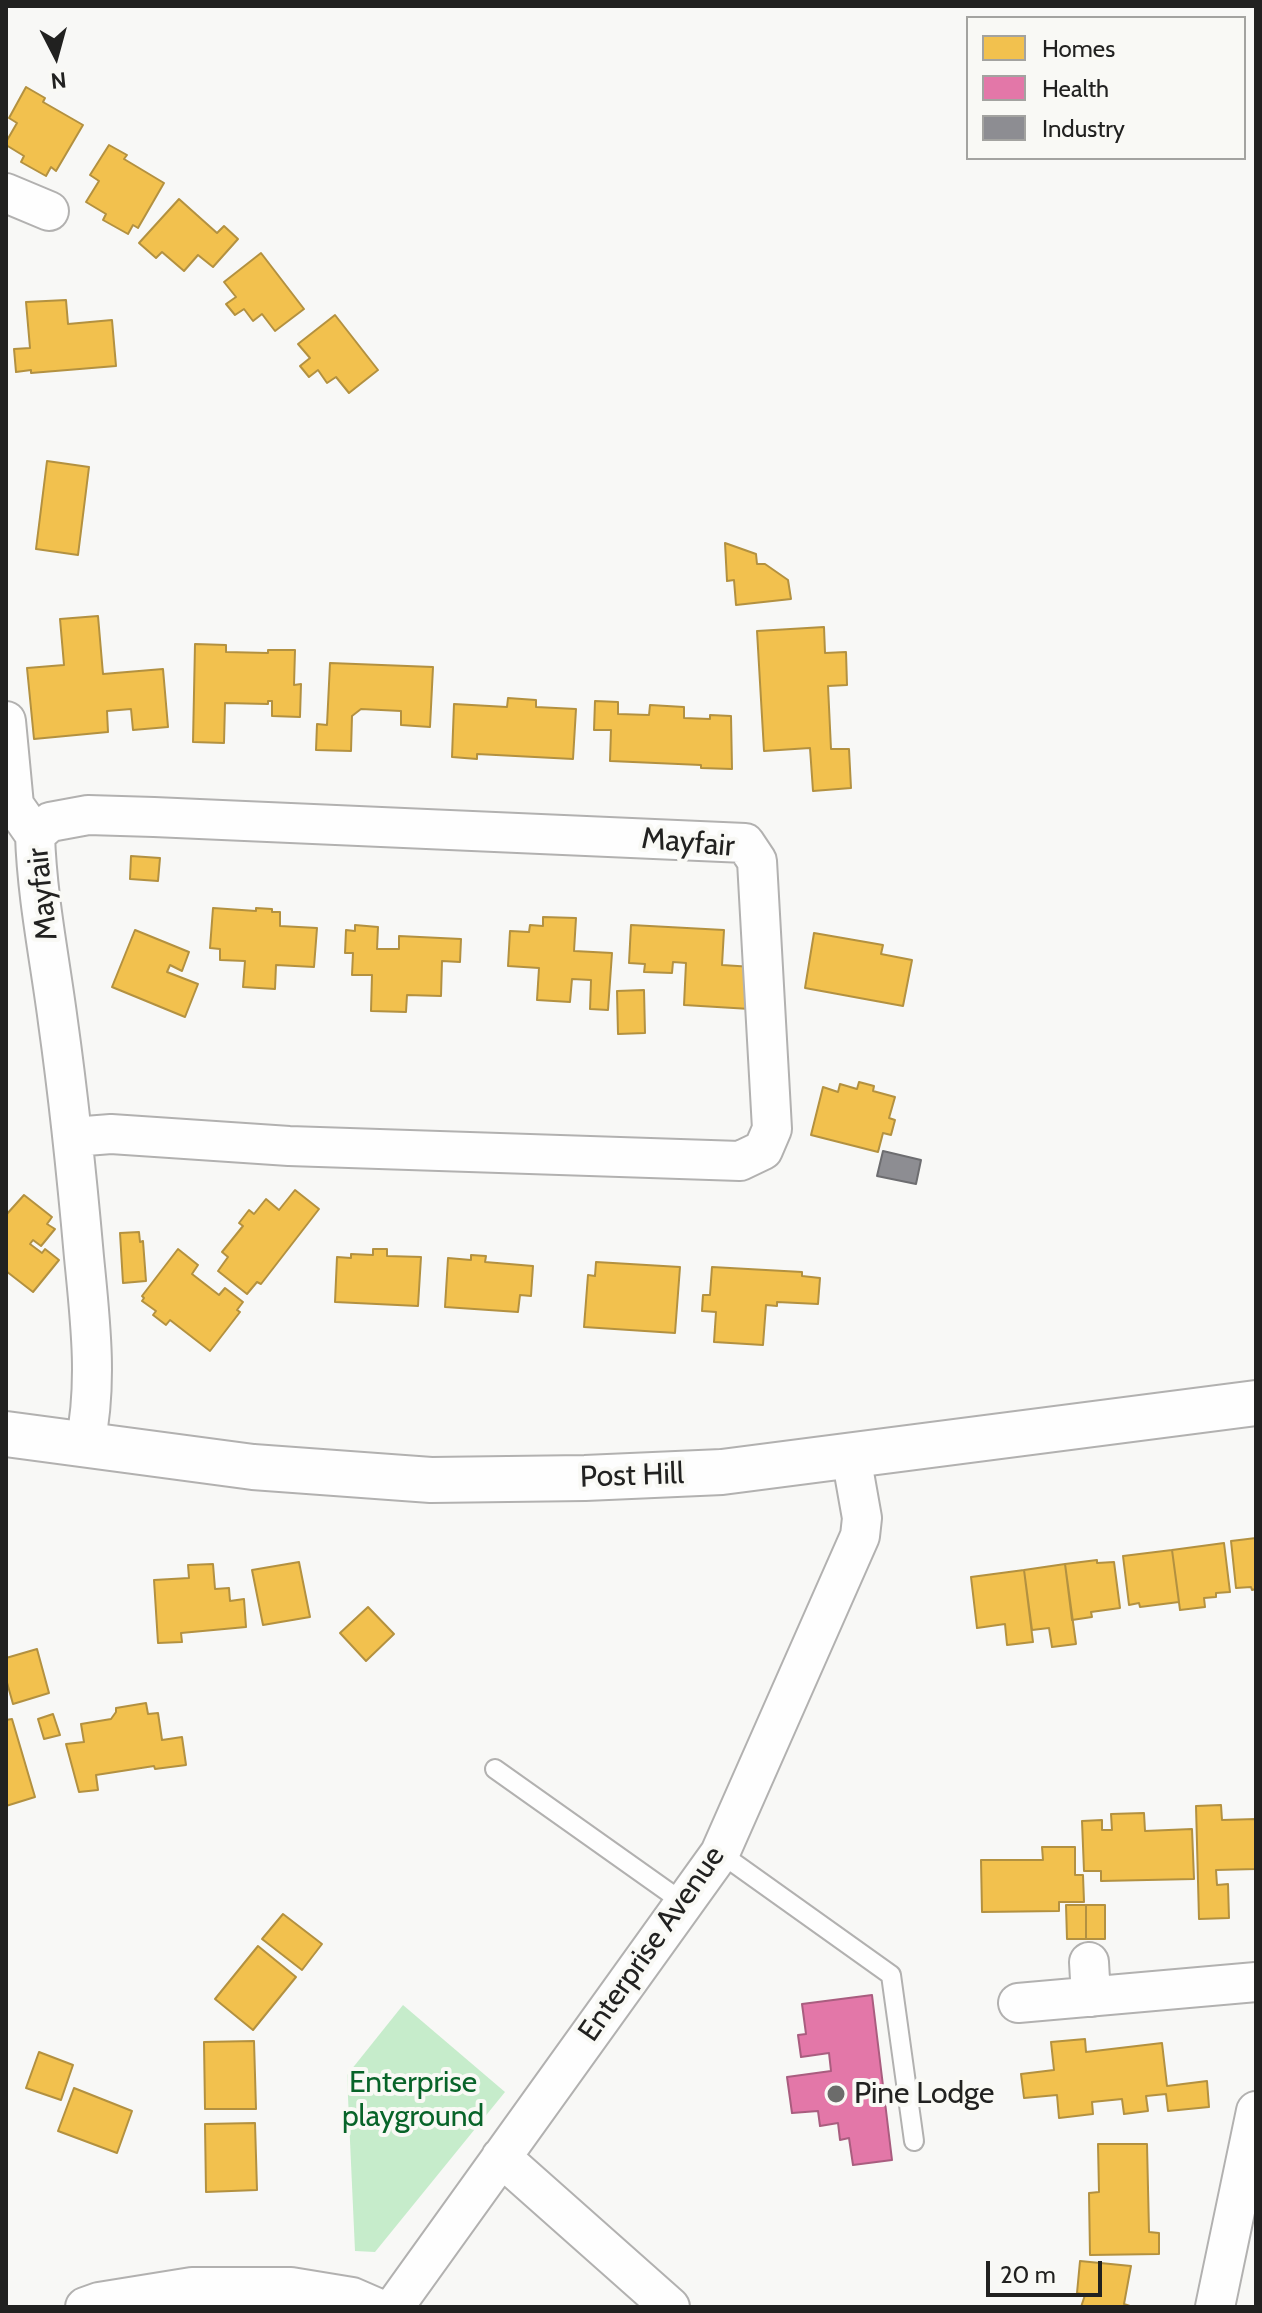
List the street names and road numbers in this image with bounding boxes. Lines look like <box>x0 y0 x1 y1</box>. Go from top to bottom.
street label: Mayfair <box>640 821 736 865</box>
street label: Mayfair <box>20 846 66 942</box>
street label: Post Hill <box>579 1456 685 1496</box>
street label: Enterprise Avenue <box>571 1840 733 2048</box>

